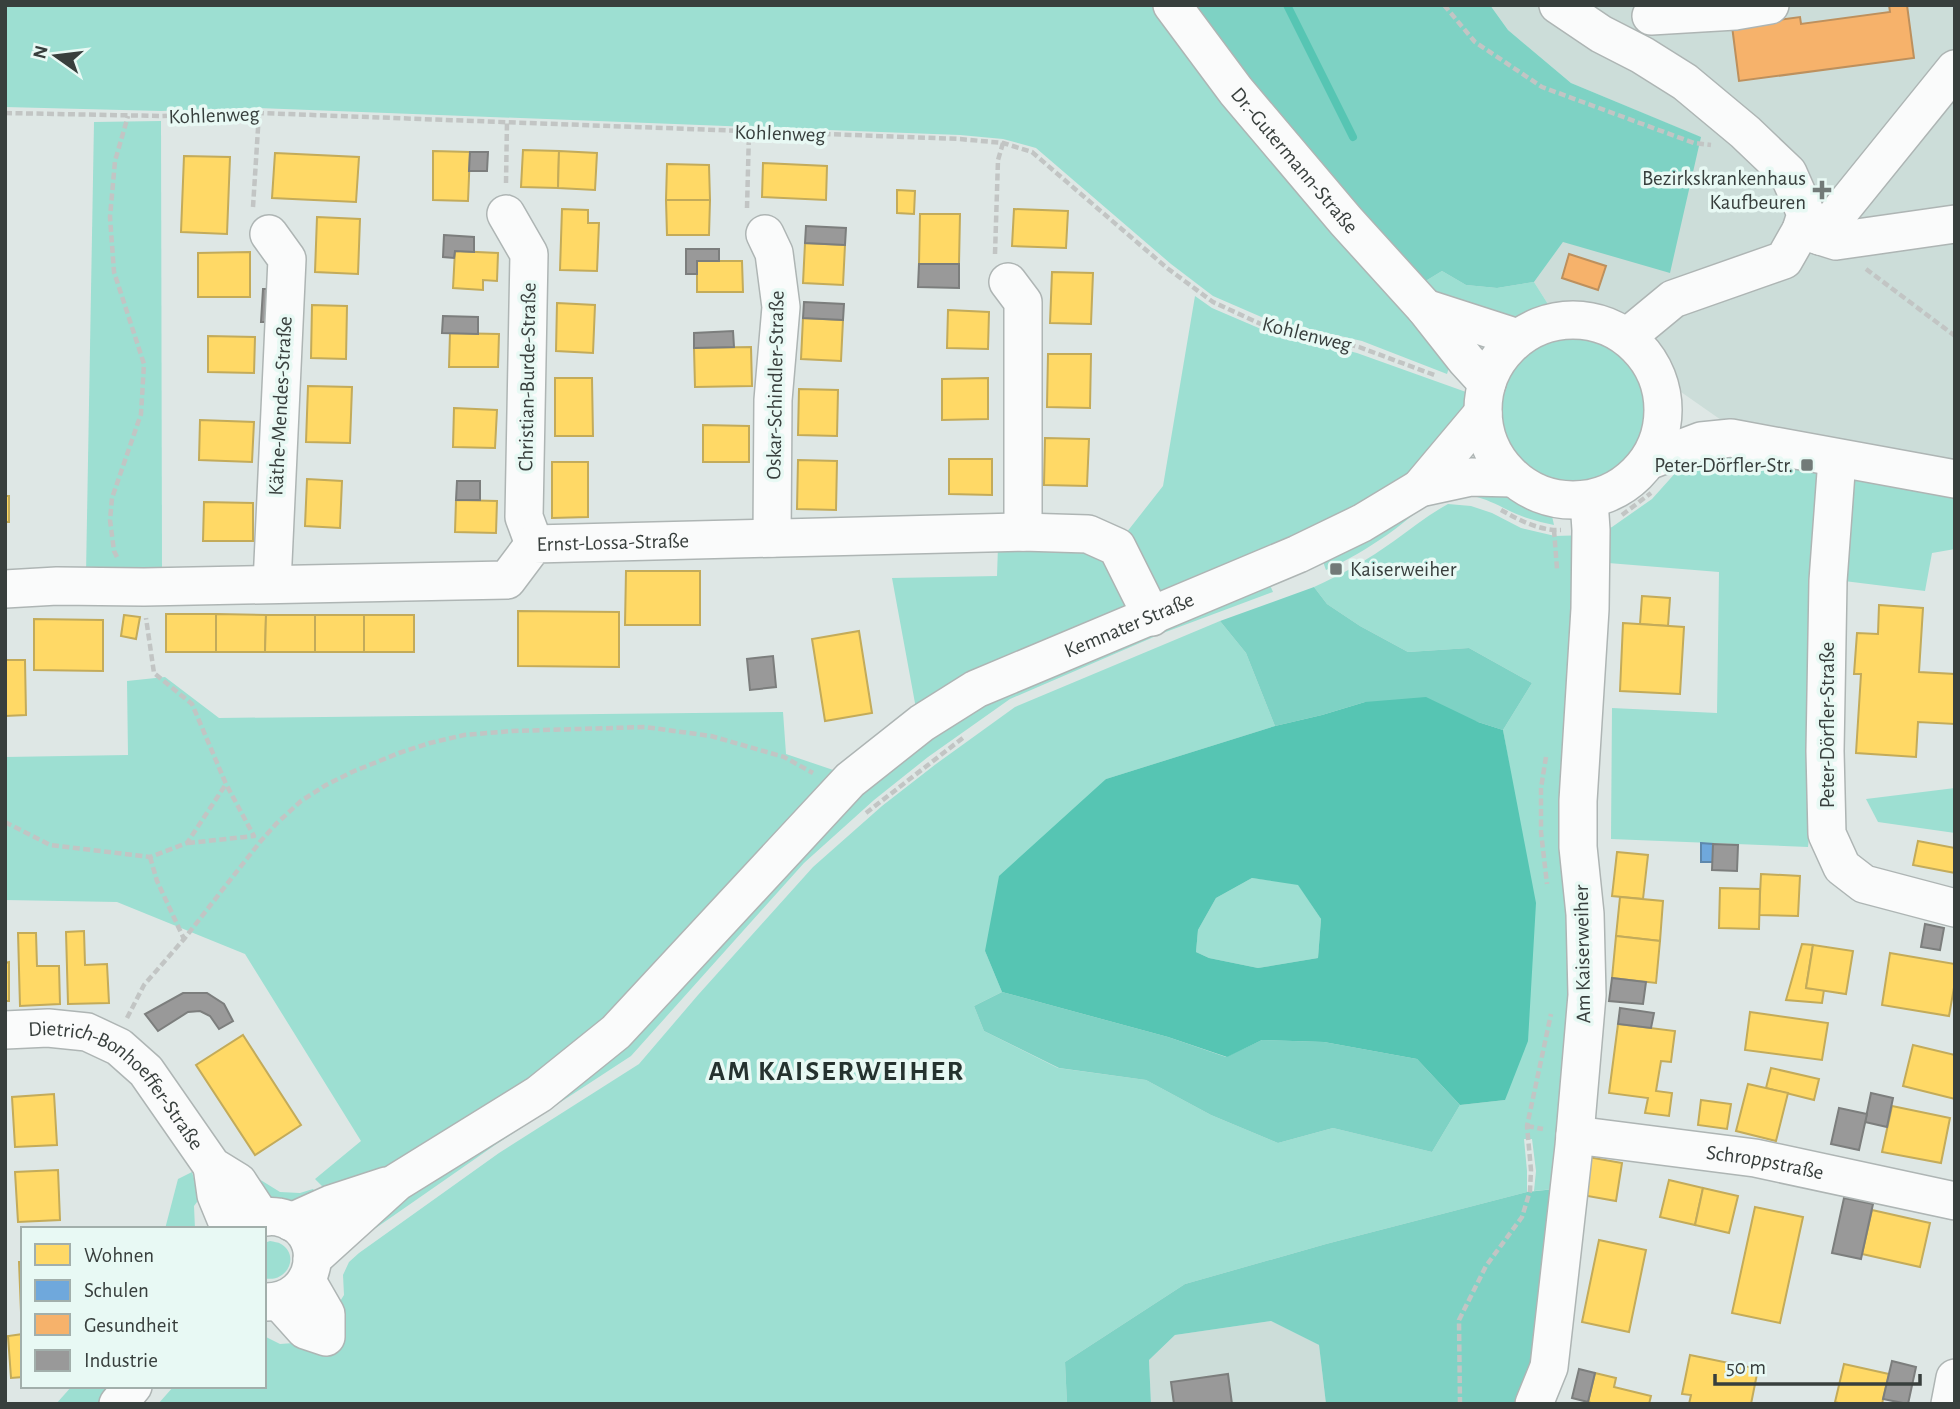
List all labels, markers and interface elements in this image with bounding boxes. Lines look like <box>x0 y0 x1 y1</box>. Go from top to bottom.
north arrow <box>21 21 91 91</box>
text: N <box>30 44 52 61</box>
street label: Dr.-Gutermann-Straße <box>1227 84 1362 238</box>
street label: Kohlenweg <box>168 103 261 128</box>
street label: Kohlenweg <box>734 121 827 146</box>
place label: Bezirkskrankenhaus Kaufbeuren <box>1642 168 1806 213</box>
marker: Bezirkskrankenhaus Kaufbeuren <box>1812 180 1832 200</box>
street label: Christian-Burde-Straße <box>515 282 540 472</box>
street label: Oskar-Schindler-Straße <box>763 290 788 480</box>
street label: Kohlenweg <box>1260 313 1354 356</box>
street label: Käthe-Mendes-Straße <box>265 316 296 496</box>
place label: Peter-Dörfler-Str. <box>1654 455 1793 476</box>
marker: Peter-Dörfler-Str. <box>1799 457 1815 473</box>
street label: Ernst-Lossa-Straße <box>536 530 689 555</box>
place label: Kaiserweiher <box>1350 559 1457 580</box>
marker: Kaiserweiher <box>1328 561 1344 577</box>
street label: Kemnater Straße <box>1061 589 1197 662</box>
street label: Peter-Dörfler-Straße <box>1817 642 1838 808</box>
street label: Am Kaiserweiher <box>1571 884 1594 1024</box>
street label: Dietrich-Bonhoeffer-Straße <box>28 1018 207 1154</box>
district label: AM KAISERWEIHER <box>709 1058 965 1086</box>
street label: Schroppstraße <box>1705 1142 1826 1183</box>
legend <box>21 1227 266 1388</box>
text: Wohnen <box>84 1245 154 1266</box>
text: Schulen <box>84 1280 149 1301</box>
text: Gesundheit <box>84 1315 179 1336</box>
scale bar <box>1715 1342 1920 1386</box>
text: Industrie <box>84 1350 158 1371</box>
text: 50 m <box>1726 1357 1766 1378</box>

